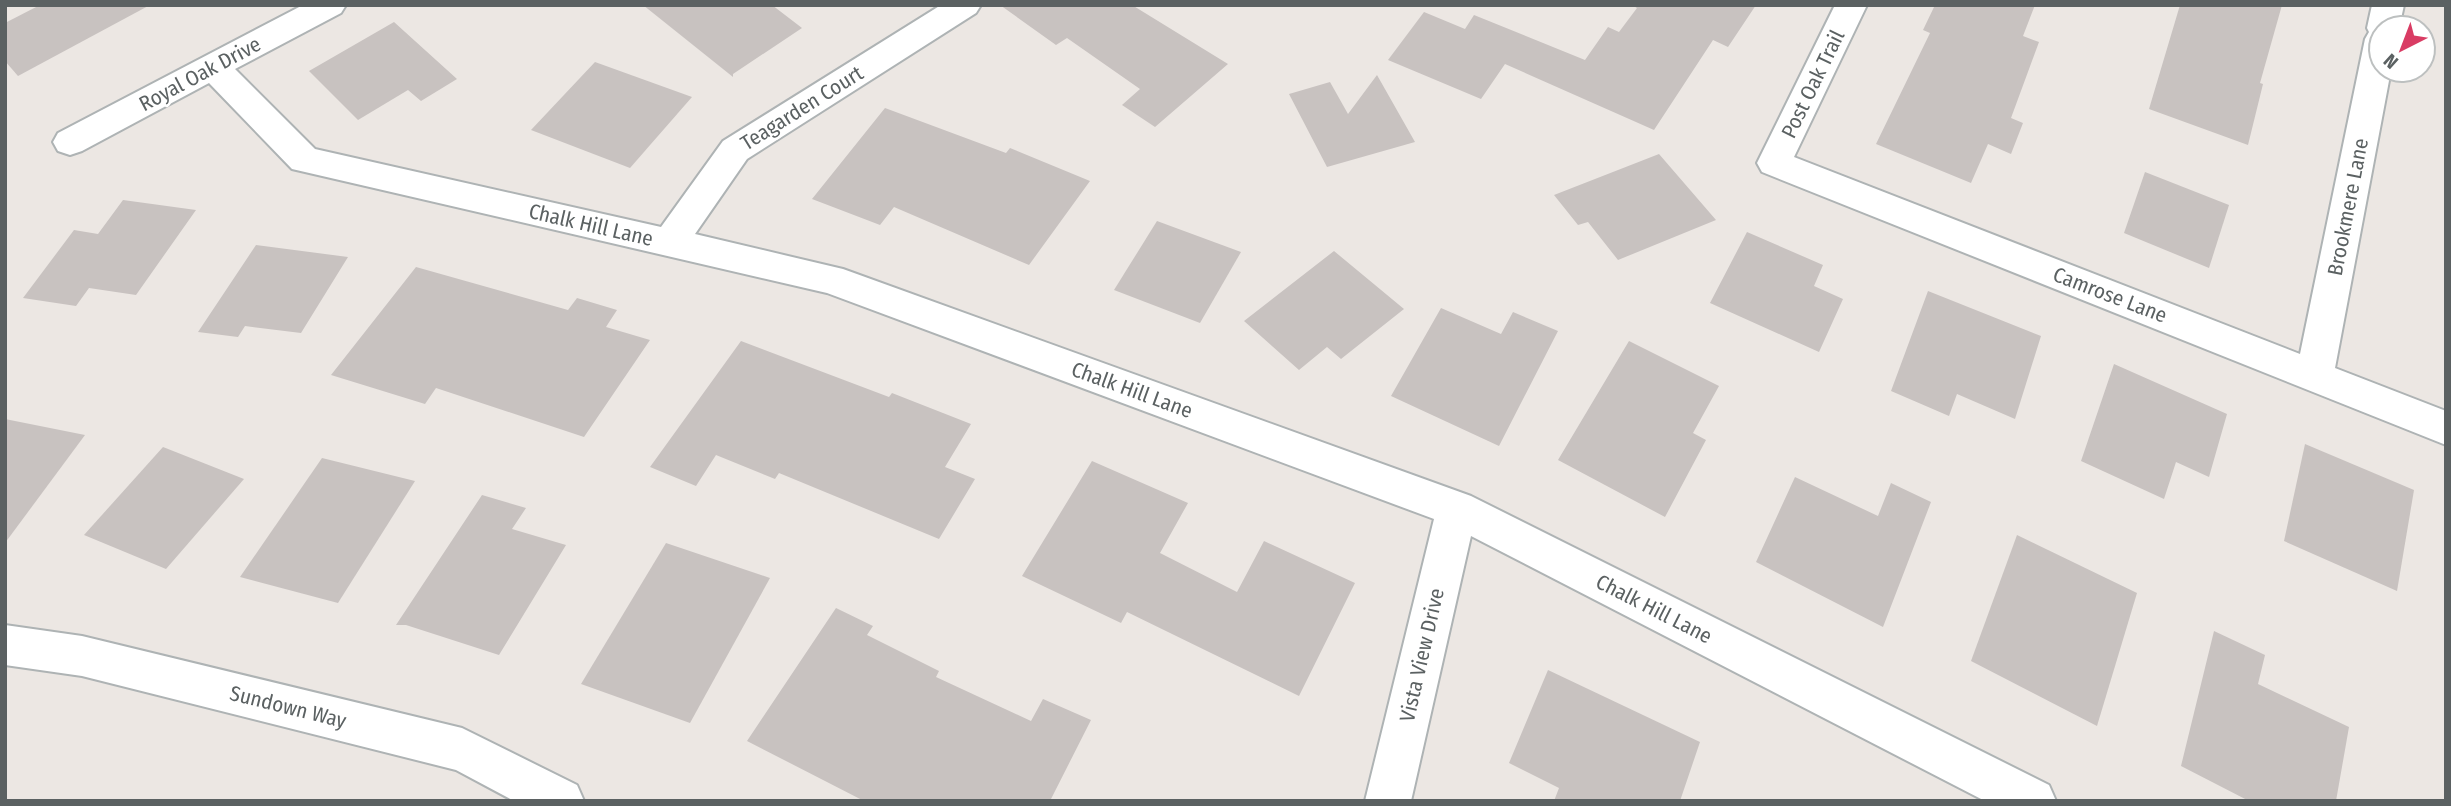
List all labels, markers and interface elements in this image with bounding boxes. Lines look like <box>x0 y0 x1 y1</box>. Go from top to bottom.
north arrow <box>2367 14 2437 84</box>
street label: Post Oak Trail <box>1776 25 1851 142</box>
street label: Royal Oak Drive <box>135 31 265 117</box>
text: N <box>2379 49 2403 74</box>
street label: Teagarden Court <box>736 60 868 156</box>
street label: Brookmere Lane <box>2322 136 2374 278</box>
street label: Chalk Hill Lane <box>526 198 656 252</box>
street label: Camrose Lane <box>2049 261 2171 329</box>
street label: Chalk Hill Lane <box>1068 356 1196 424</box>
street label: Chalk Hill Lane <box>1592 569 1716 649</box>
street label: Vista View Drive <box>1394 586 1450 724</box>
street label: Sundown Way <box>227 680 349 734</box>

